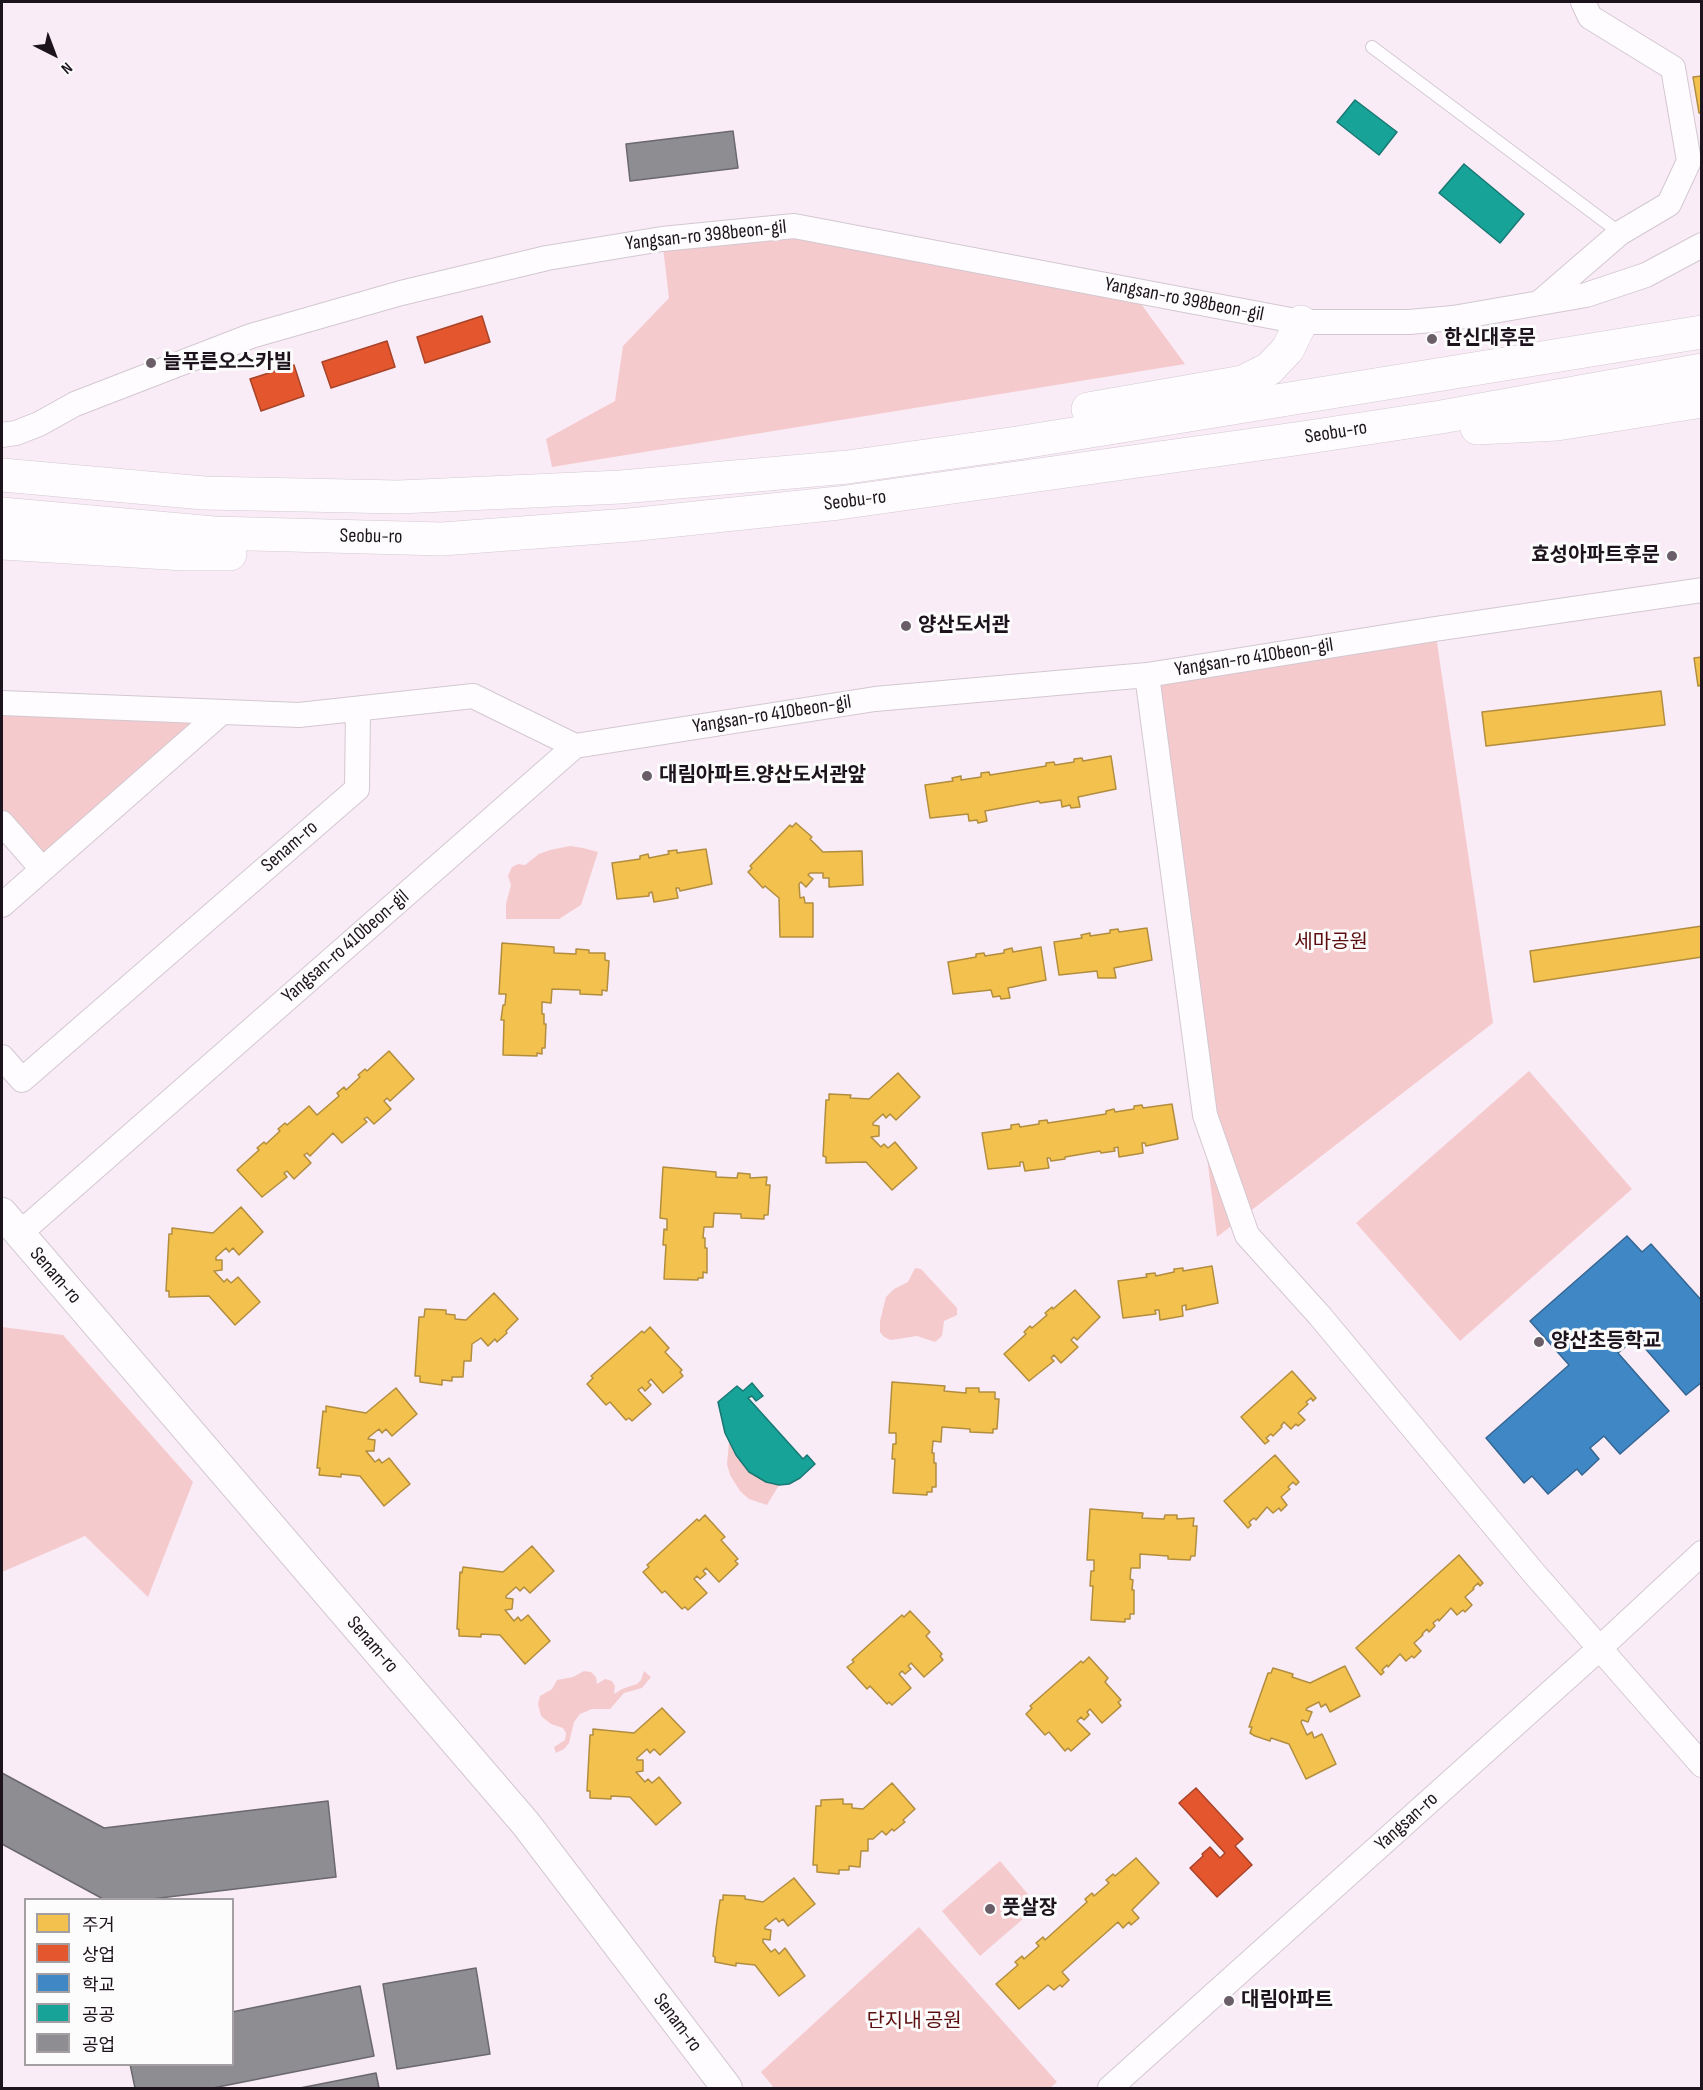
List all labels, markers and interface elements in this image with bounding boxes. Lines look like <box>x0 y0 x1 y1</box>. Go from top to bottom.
north arrow <box>24 24 84 84</box>
text: N <box>57 58 76 78</box>
street label: Yangsan-ro 398beon-gil <box>624 216 788 256</box>
street label: Yangsan-ro 398beon-gil <box>1102 273 1266 327</box>
place label: 한신대후문 <box>1444 327 1536 351</box>
marker: 한신대후문 <box>1425 332 1439 346</box>
place label: 늘푸른오스카빌 <box>163 351 292 375</box>
marker: 늘푸른오스카빌 <box>144 356 158 370</box>
street label: Seobu-ro <box>1303 416 1369 450</box>
street label: Seobu-ro <box>822 485 888 517</box>
street label: Seobu-ro <box>339 524 403 550</box>
place label: 효성아파트후문 <box>1531 544 1660 568</box>
marker: 효성아파트후문 <box>1665 549 1679 563</box>
place label: 양산도서관 <box>918 614 1010 638</box>
marker: 양산도서관 <box>899 619 913 633</box>
street label: Yangsan-ro 410beon-gil <box>1173 634 1335 682</box>
street label: Yangsan-ro 410beon-gil <box>691 691 853 739</box>
place label: 대림아파트.양산도서관앞 <box>659 764 866 788</box>
marker: 대림아파트.양산도서관앞 <box>640 769 654 783</box>
street label: Senam-ro <box>257 816 323 878</box>
street label: Yangsan-ro 410beon-gil <box>278 885 414 1009</box>
park label: 세마공원 <box>1294 931 1368 955</box>
street label: Senam-ro <box>24 1243 86 1309</box>
place label: 양산초등학교 <box>1551 1330 1661 1354</box>
marker: 양산초등학교 <box>1532 1335 1546 1349</box>
street label: Senam-ro <box>341 1612 403 1678</box>
street label: Yangsan-ro <box>1371 1788 1443 1856</box>
place label: 풋살장 <box>1002 1897 1057 1921</box>
legend <box>24 1898 234 2066</box>
marker: 풋살장 <box>983 1902 997 1916</box>
text: 주거 <box>82 1915 115 1936</box>
text: 상업 <box>82 1945 115 1966</box>
text: 학교 <box>82 1975 115 1996</box>
street label: Senam-ro <box>647 1989 707 2057</box>
place label: 대림아파트 <box>1241 1989 1333 2013</box>
marker: 대림아파트 <box>1222 1994 1236 2008</box>
text: 공공 <box>82 2005 115 2026</box>
park label: 단지내 공원 <box>866 2010 962 2034</box>
text: 공업 <box>82 2035 115 2056</box>

